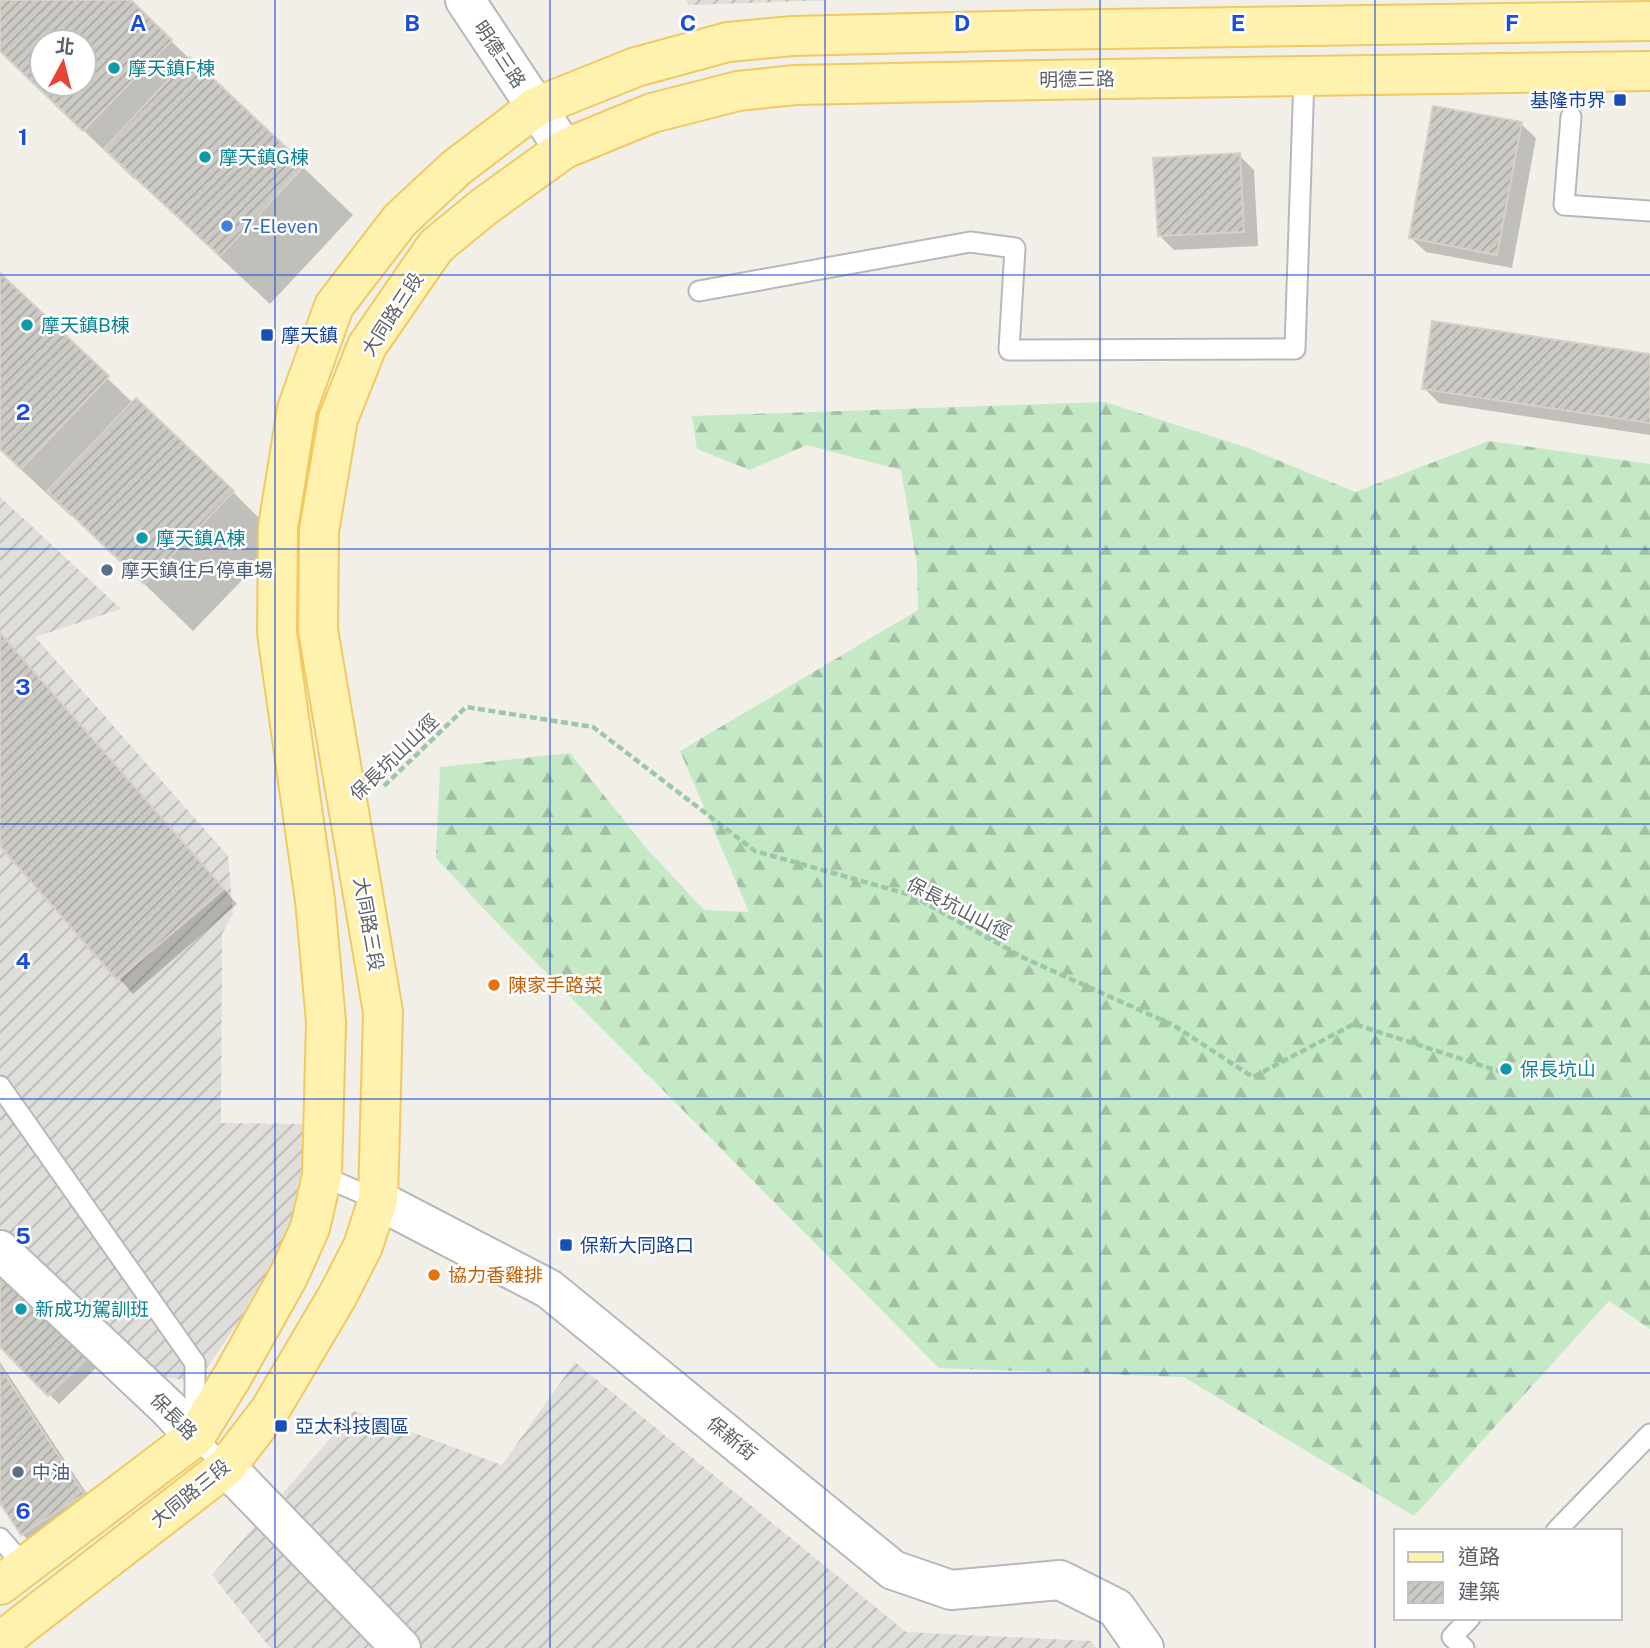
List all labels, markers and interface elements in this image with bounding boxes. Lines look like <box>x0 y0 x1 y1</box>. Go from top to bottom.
text: A <box>130 9 147 36</box>
text: B <box>404 9 420 36</box>
text: C <box>680 9 696 36</box>
text: D <box>954 9 970 36</box>
text: E <box>1231 9 1245 36</box>
text: F <box>1505 9 1519 36</box>
street label: 明德三路 <box>470 16 530 92</box>
north arrow <box>28 28 98 98</box>
text: 北 <box>54 34 76 58</box>
place label: 摩天鎮F棟 <box>128 57 215 79</box>
marker: 摩天鎮F棟 <box>106 60 122 76</box>
street label: 明德三路 <box>1039 67 1115 91</box>
place label: 基隆市界 <box>1530 89 1606 111</box>
marker: 基隆市界 <box>1612 92 1628 108</box>
text: 1 <box>18 123 28 150</box>
place label: 摩天鎮G棟 <box>219 146 309 168</box>
marker: 摩天鎮G棟 <box>197 149 213 165</box>
place label: 7-Eleven <box>241 215 318 237</box>
marker: 7-Eleven <box>219 218 235 234</box>
street label: 大同路三段 <box>357 268 427 360</box>
place label: 摩天鎮B棟 <box>41 314 130 336</box>
marker: 摩天鎮B棟 <box>19 317 35 333</box>
place label: 摩天鎮 <box>281 324 338 346</box>
marker: 摩天鎮 <box>259 327 275 343</box>
text: 2 <box>16 398 30 425</box>
place label: 摩天鎮A棟 <box>156 527 246 549</box>
marker: 摩天鎮A棟 <box>134 530 150 546</box>
place label: 摩天鎮住戶停車場 <box>121 559 273 581</box>
marker: 摩天鎮住戶停車場 <box>99 562 115 578</box>
text: 3 <box>15 673 31 700</box>
street label: 保長坑山山徑 <box>345 709 443 805</box>
street label: 保長坑山山徑 <box>903 872 1015 944</box>
street label: 大同路三段 <box>350 875 388 973</box>
text: 4 <box>15 947 31 974</box>
place label: 陳家手路菜 <box>508 974 603 996</box>
marker: 陳家手路菜 <box>486 977 502 993</box>
place label: 保長坑山 <box>1520 1058 1596 1080</box>
marker: 保長坑山 <box>1498 1061 1514 1077</box>
text: 5 <box>15 1222 31 1249</box>
place label: 保新大同路口 <box>580 1234 694 1256</box>
marker: 保新大同路口 <box>558 1237 574 1253</box>
place label: 協力香雞排 <box>448 1264 543 1286</box>
marker: 協力香雞排 <box>426 1267 442 1283</box>
place label: 新成功駕訓班 <box>35 1298 149 1320</box>
marker: 新成功駕訓班 <box>13 1301 29 1317</box>
street label: 保長路 <box>146 1388 202 1444</box>
street label: 保新街 <box>703 1412 761 1464</box>
place label: 亞太科技園區 <box>295 1415 409 1437</box>
marker: 亞太科技園區 <box>273 1418 289 1434</box>
street label: 大同路三段 <box>146 1455 234 1531</box>
place label: 中油 <box>32 1461 70 1483</box>
marker: 中油 <box>10 1464 26 1480</box>
text: 6 <box>15 1497 31 1524</box>
legend <box>1394 1529 1622 1620</box>
text: 道路 <box>1458 1544 1500 1569</box>
text: 建築 <box>1458 1579 1500 1604</box>

